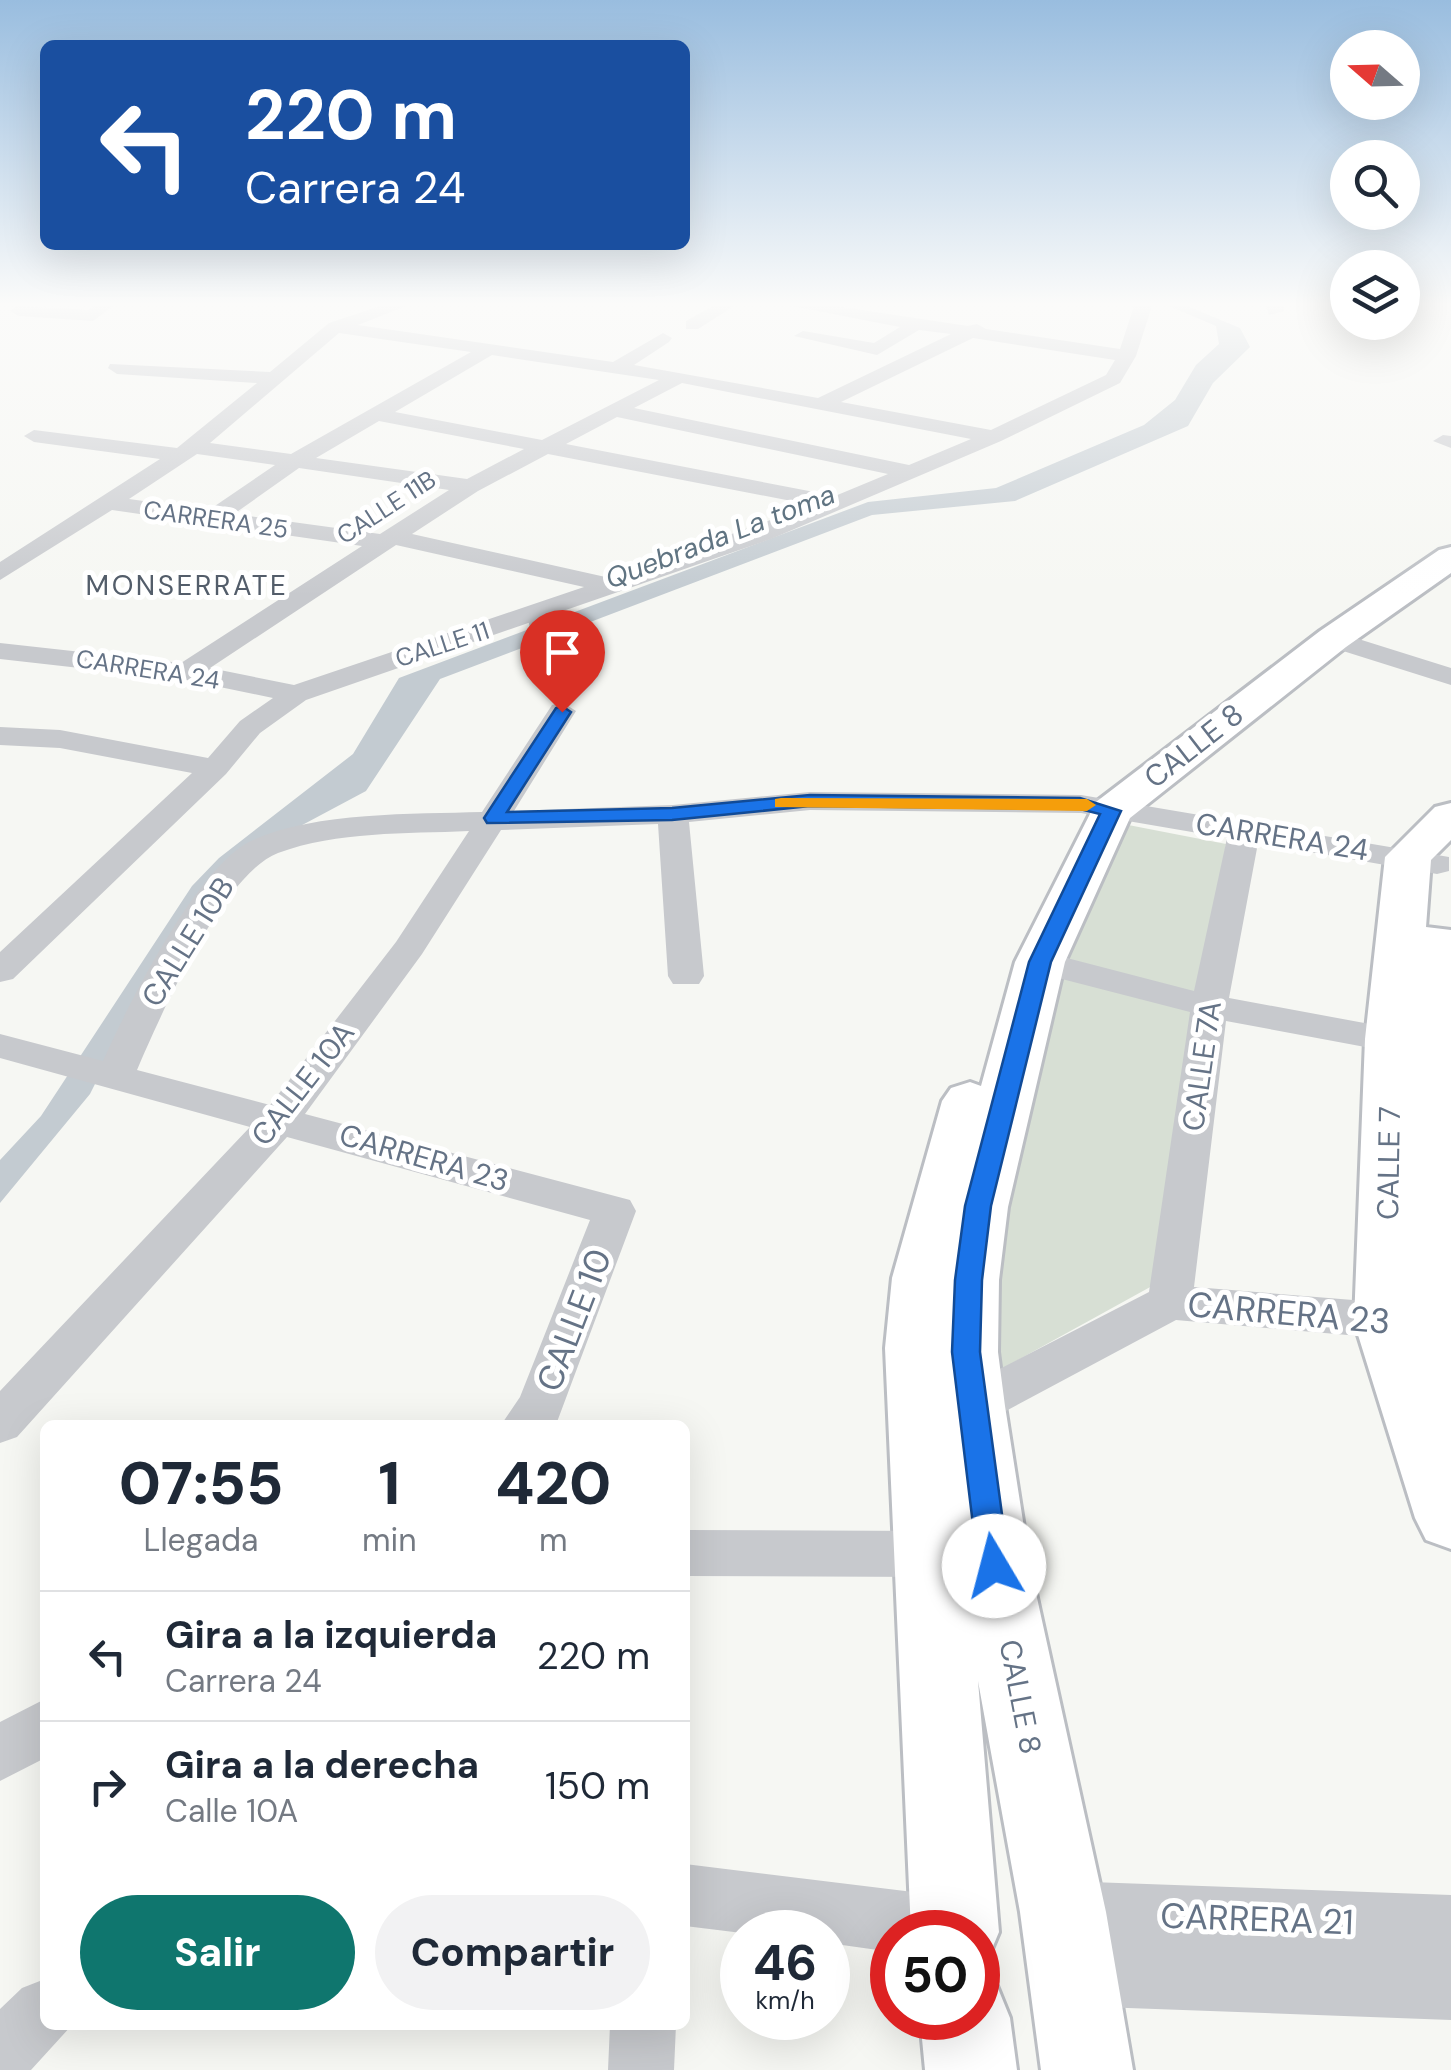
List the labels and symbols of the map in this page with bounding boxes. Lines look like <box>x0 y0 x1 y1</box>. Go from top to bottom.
north arrow <box>1330 30 1420 120</box>
street label: CALLE 11B <box>330 463 442 552</box>
water label: Quebrada La toma <box>600 476 840 597</box>
street label: CARRERA 25 <box>141 493 290 546</box>
district label: MONSERRATE <box>86 567 288 604</box>
pin <box>520 610 605 713</box>
street label: CALLE 11 <box>391 614 493 675</box>
street label: CARRERA 24 <box>74 642 222 697</box>
street label: CALLE 8 <box>1136 695 1251 797</box>
street label: CARRERA 24 <box>1193 804 1371 869</box>
street label: CALLE 10B <box>132 870 243 1014</box>
street label: CALLE 7A <box>1173 998 1230 1133</box>
street label: CALLE 10A <box>242 1014 363 1153</box>
street label: CALLE 7 <box>1368 1106 1409 1220</box>
street label: CARRERA 23 <box>335 1115 513 1200</box>
street label: CALLE 10 <box>526 1242 622 1398</box>
street label: CARRERA 23 <box>1186 1281 1392 1345</box>
position arrow <box>942 1514 1046 1618</box>
street label: CALLE 8 <box>990 1636 1051 1757</box>
street label: CARRERA 21 <box>1159 1893 1355 1945</box>
speed limit sign: 50 <box>870 1910 1000 2040</box>

